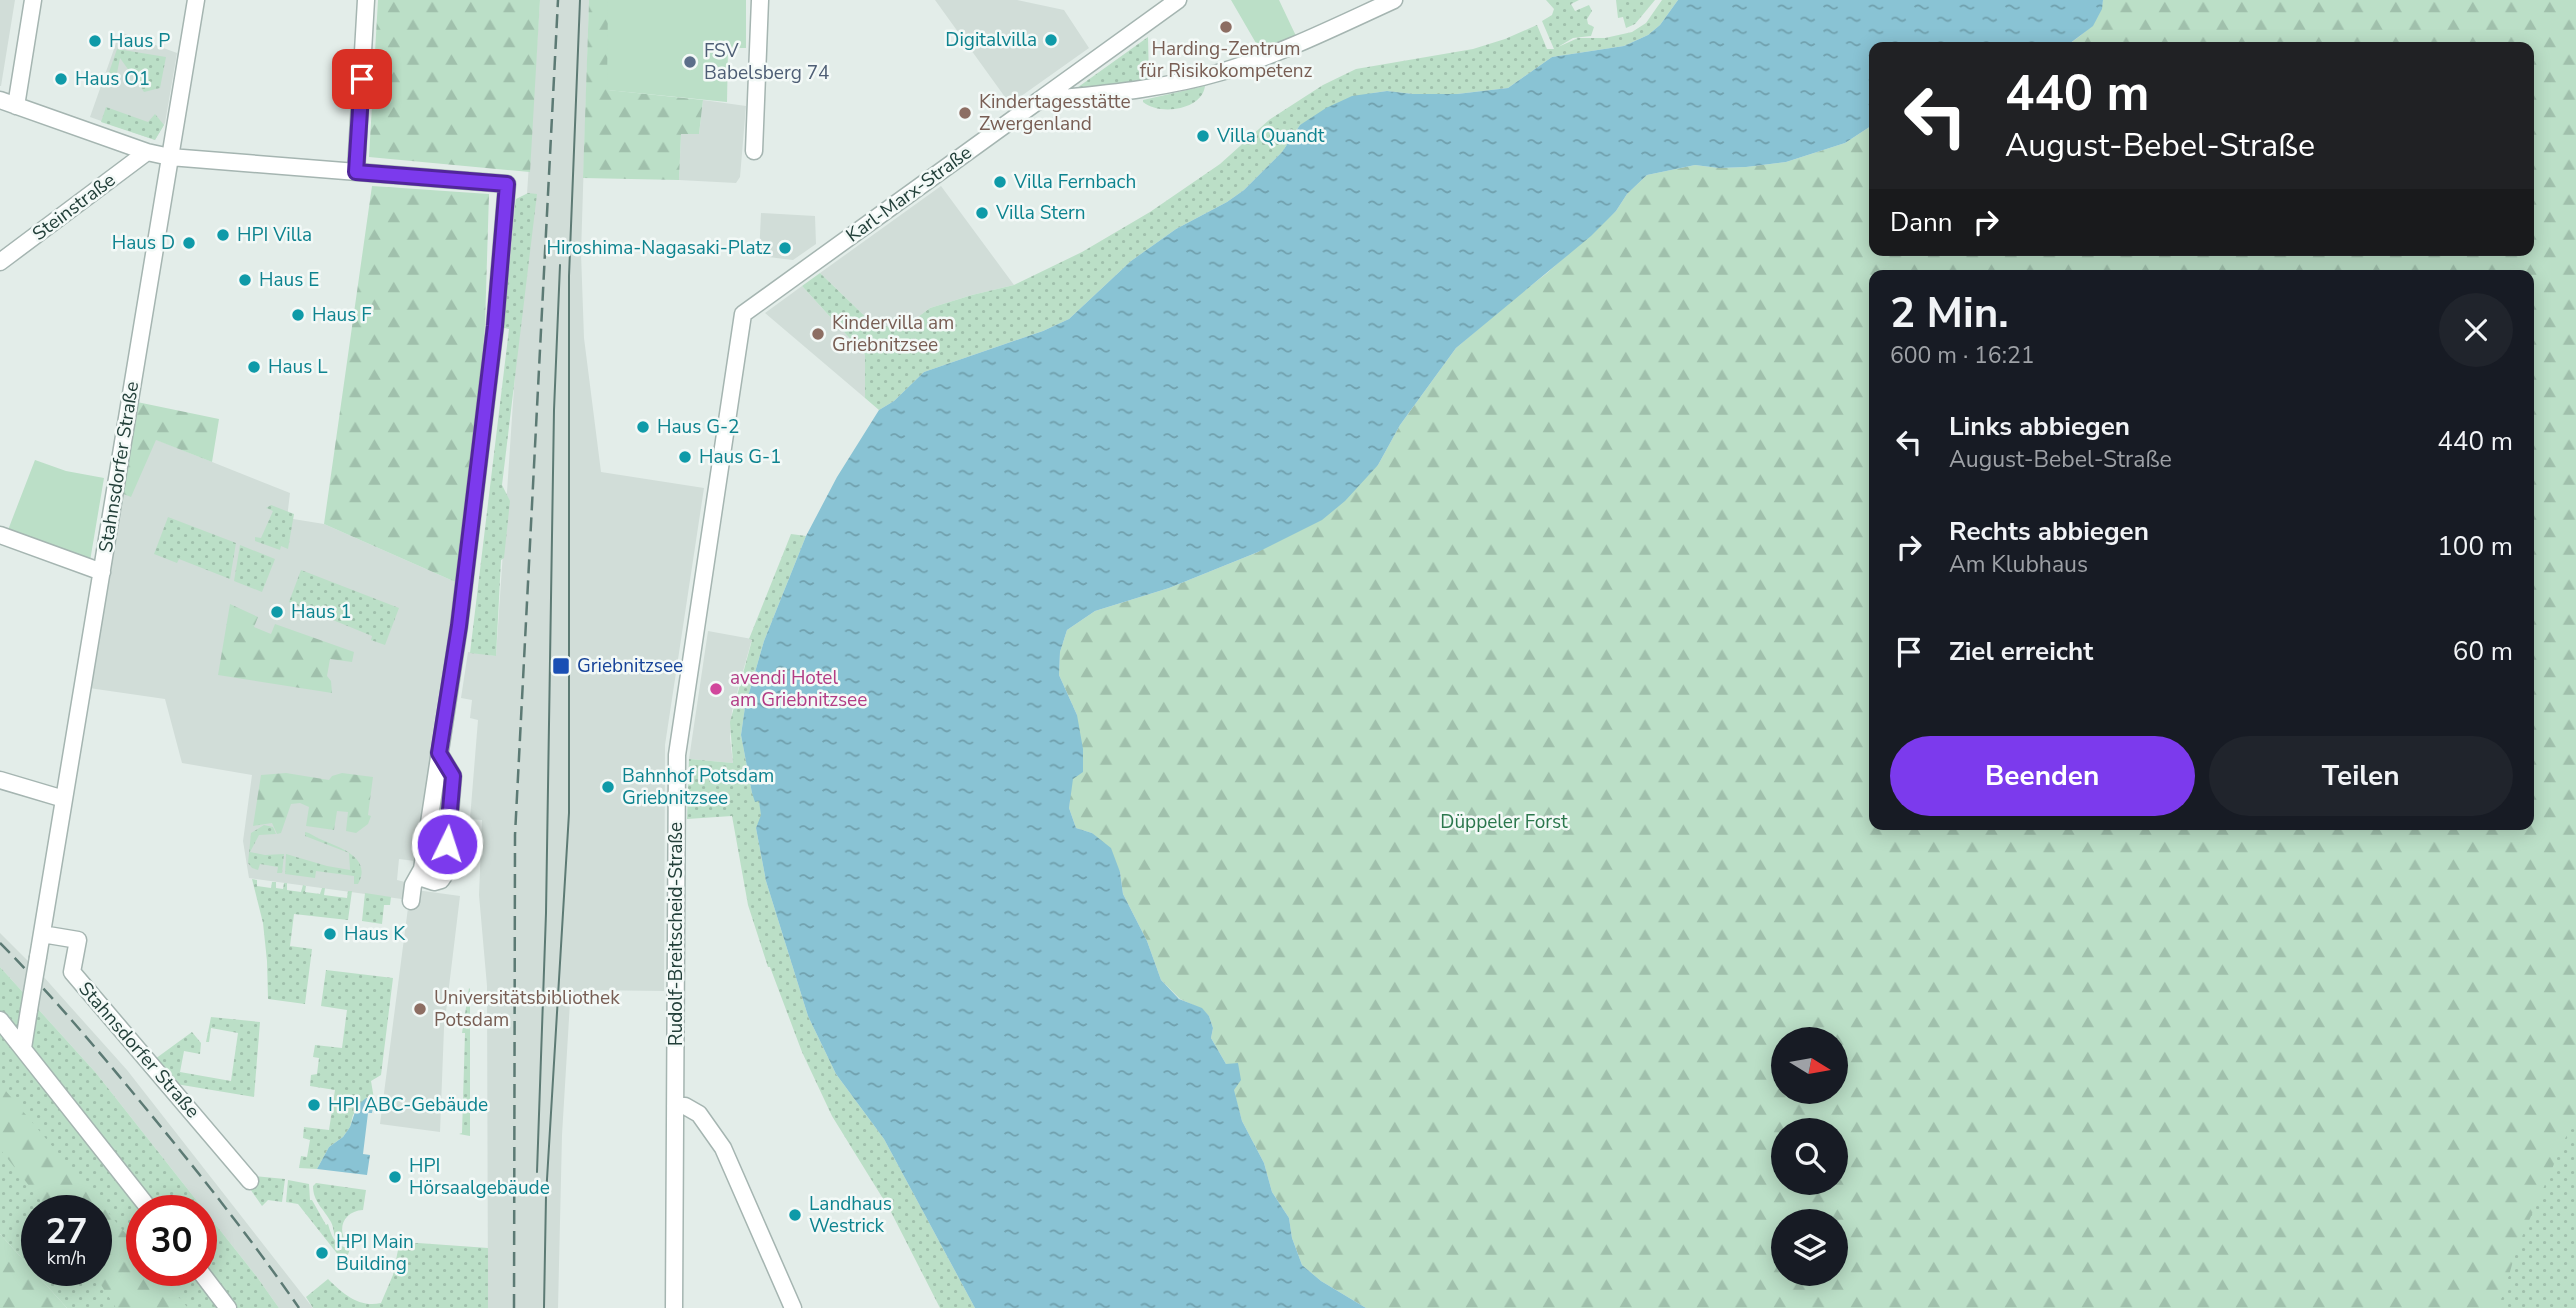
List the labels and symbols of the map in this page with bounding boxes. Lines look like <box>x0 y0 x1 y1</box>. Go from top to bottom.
marker: Harding-Zentrum für Risikokompetenz <box>1218 19 1234 35</box>
place label: Digitalvilla <box>945 27 1037 53</box>
place label: Haus P <box>109 28 170 54</box>
marker: Digitalvilla <box>1043 32 1059 48</box>
marker: Haus P <box>87 33 103 49</box>
place label: Harding-Zentrum für Risikokompetenz <box>1140 36 1313 84</box>
place label: FSV Babelsberg 74 <box>704 38 829 86</box>
pin <box>332 49 392 109</box>
marker: FSV Babelsberg 74 <box>682 54 698 70</box>
place label: Haus O1 <box>75 66 150 92</box>
marker: Haus O1 <box>53 71 69 87</box>
place label: Kindertagesstätte Zwergenland <box>979 89 1131 137</box>
marker: Kindertagesstätte Zwergenland <box>957 105 973 121</box>
place label: Villa Quandt <box>1216 123 1325 149</box>
marker: Villa Quandt <box>1195 128 1211 144</box>
street label: Karl-Marx-Straße <box>841 140 977 248</box>
street label: Steinstraße <box>27 167 121 247</box>
place label: Villa Fernbach <box>1013 169 1136 195</box>
marker: Villa Fernbach <box>992 174 1008 190</box>
place label: Villa Stern <box>995 200 1086 226</box>
marker: Villa Stern <box>974 205 990 221</box>
place label: HPI Villa <box>237 222 312 248</box>
marker: HPI Villa <box>215 227 231 243</box>
place label: Haus D <box>112 230 175 256</box>
marker: Haus D <box>181 235 197 251</box>
place label: Hiroshima-Nagasaki-Platz <box>546 235 771 261</box>
marker: Hiroshima-Nagasaki-Platz <box>777 240 793 256</box>
place label: Haus E <box>259 267 319 293</box>
marker: Haus E <box>237 272 253 288</box>
place label: Haus F <box>312 302 372 328</box>
marker: Haus F <box>290 307 306 323</box>
place label: Kindervilla am Griebnitzsee <box>832 310 954 358</box>
marker: Kindervilla am Griebnitzsee <box>810 326 826 342</box>
place label: Haus L <box>268 354 328 380</box>
marker: Haus L <box>246 359 262 375</box>
street label: Stahnsdorfer Straße <box>93 380 145 554</box>
place label: Haus G-2 <box>657 414 739 440</box>
marker: Haus G-2 <box>635 419 651 435</box>
place label: Haus G-1 <box>699 444 781 470</box>
marker: Haus G-1 <box>677 449 693 465</box>
place label: Haus 1 <box>291 599 352 625</box>
marker: Haus 1 <box>269 604 285 620</box>
place label: Griebnitzsee <box>577 653 683 679</box>
marker: Griebnitzsee <box>551 656 571 676</box>
place label: avendi Hotel am Griebnitzsee <box>730 665 867 713</box>
marker: avendi Hotel am Griebnitzsee <box>708 681 724 697</box>
place label: Bahnhof Potsdam Griebnitzsee <box>622 763 774 811</box>
marker: Bahnhof Potsdam Griebnitzsee <box>600 779 616 795</box>
position arrow <box>410 807 484 881</box>
park label: Düppeler Forst <box>1440 809 1568 835</box>
street label: Rudolf-Breitscheid-Straße <box>663 822 689 1046</box>
place label: Haus K <box>344 921 406 947</box>
marker: Haus K <box>322 926 338 942</box>
street label: Stahnsdorfer Straße <box>73 976 205 1124</box>
place label: Universitätsbibliothek Potsdam <box>434 985 620 1033</box>
marker: Universitätsbibliothek Potsdam <box>412 1001 428 1017</box>
north arrow <box>1771 1027 1848 1104</box>
place label: HPI ABC-Gebäude <box>328 1092 488 1118</box>
marker: HPI ABC-Gebäude <box>306 1097 322 1113</box>
place label: HPI Hörsaalgebäude <box>409 1153 550 1201</box>
marker: HPI Hörsaalgebäude <box>387 1169 403 1185</box>
place label: Landhaus Westrick <box>809 1191 892 1239</box>
speed limit sign: 30 <box>126 1195 217 1286</box>
marker: Landhaus Westrick <box>787 1207 803 1223</box>
place label: HPI Main Building <box>336 1229 414 1277</box>
marker: HPI Main Building <box>314 1245 330 1261</box>

